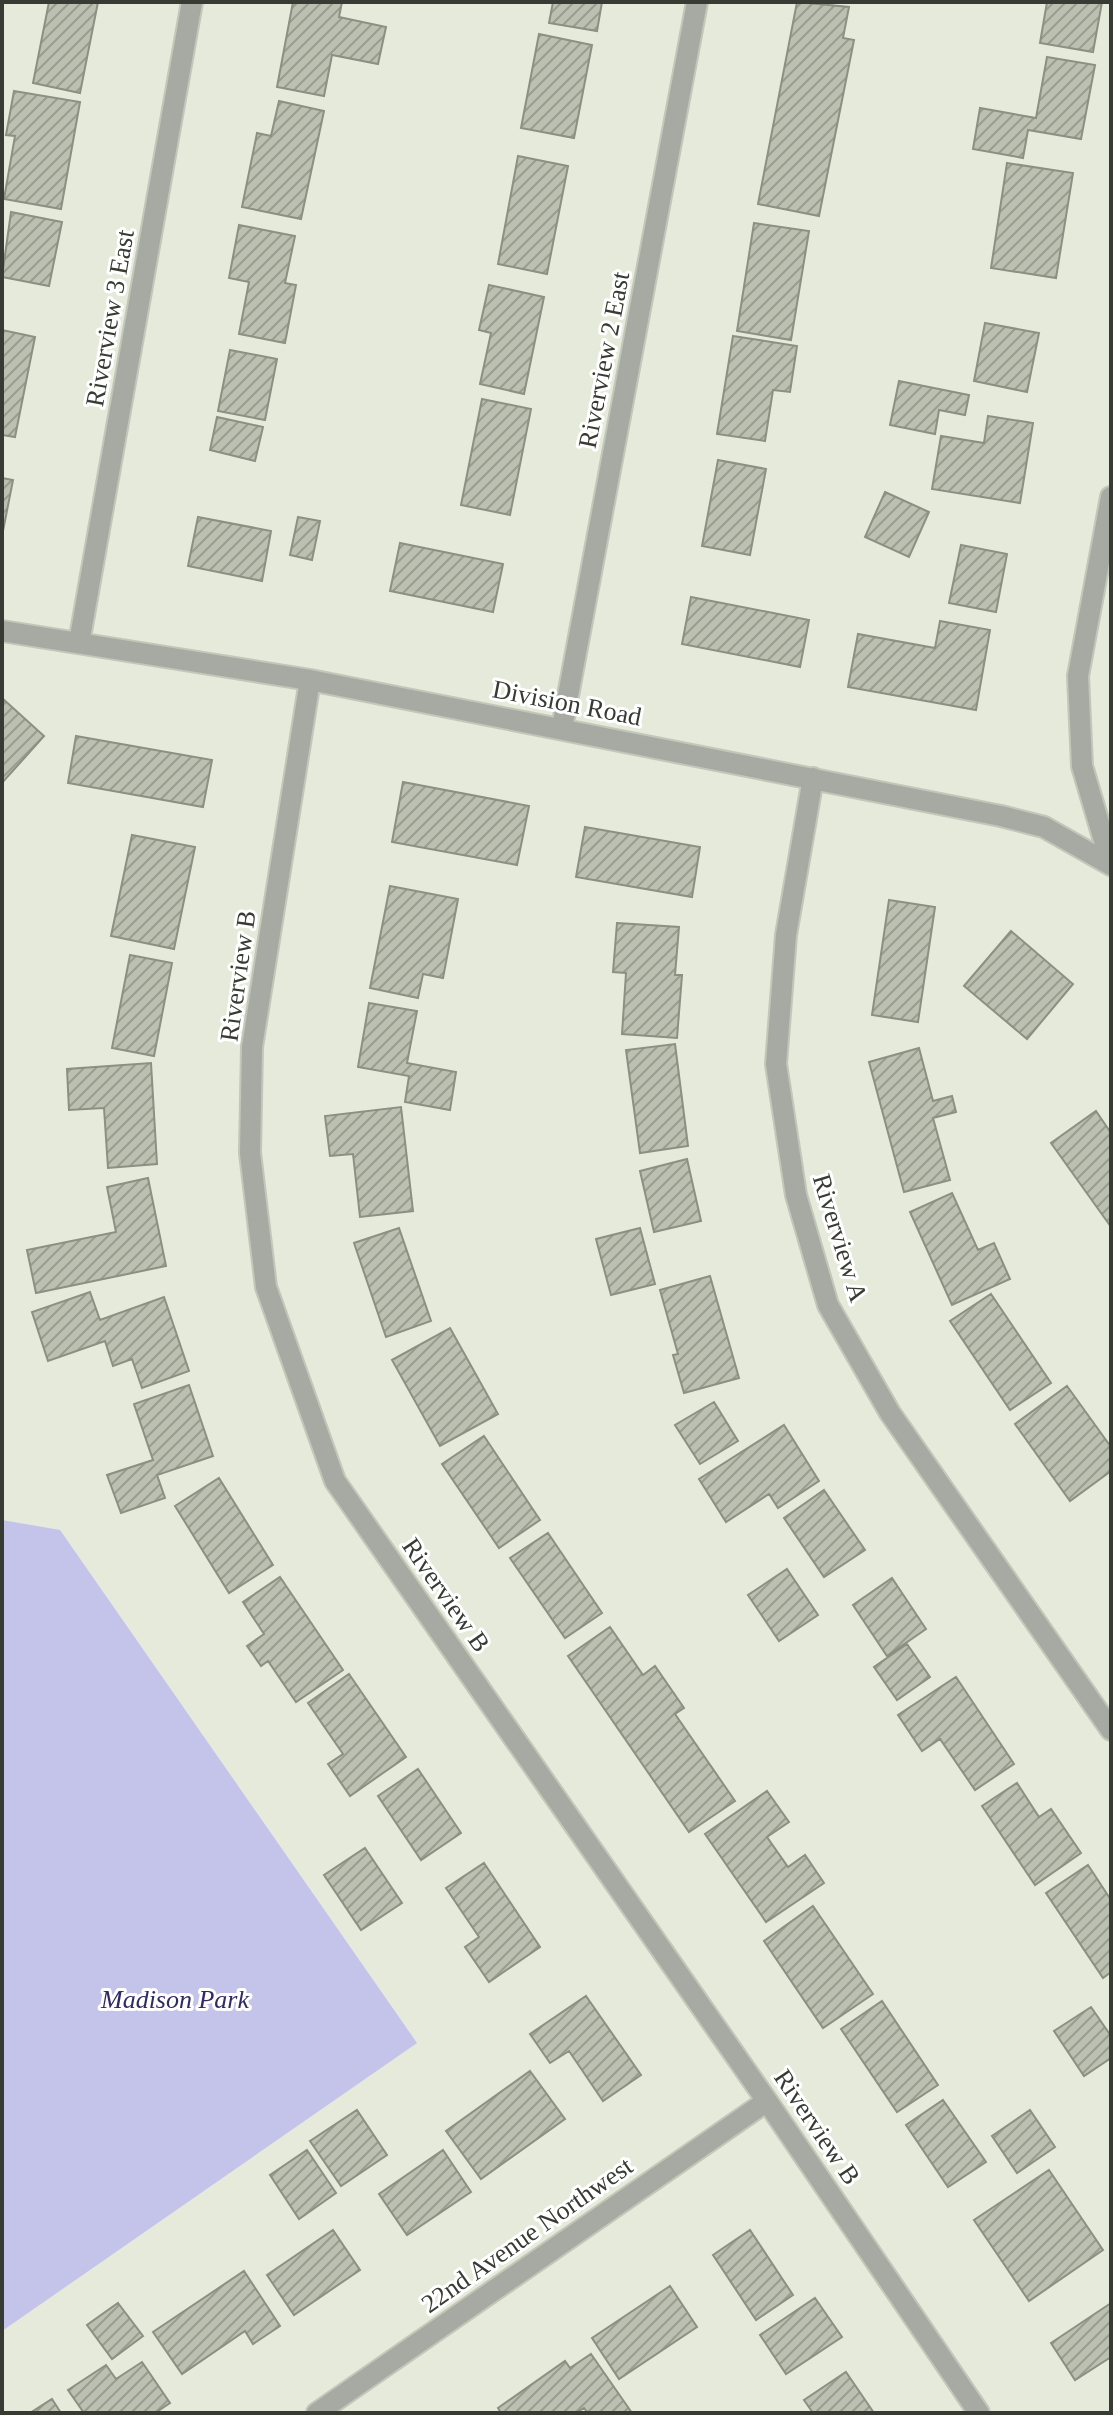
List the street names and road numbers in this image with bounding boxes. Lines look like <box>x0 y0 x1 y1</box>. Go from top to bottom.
street label: Riverview 3 East <box>80 227 140 409</box>
street label: Riverview 2 East <box>573 269 635 451</box>
street label: Division Road <box>490 674 644 732</box>
street label: Riverview B <box>214 909 262 1043</box>
street label: Riverview A <box>807 1171 873 1306</box>
street label: Riverview B <box>396 1533 496 1657</box>
street label: Riverview B <box>768 2064 866 2190</box>
street label: 22nd Avenue Northwest <box>416 2151 639 2319</box>

